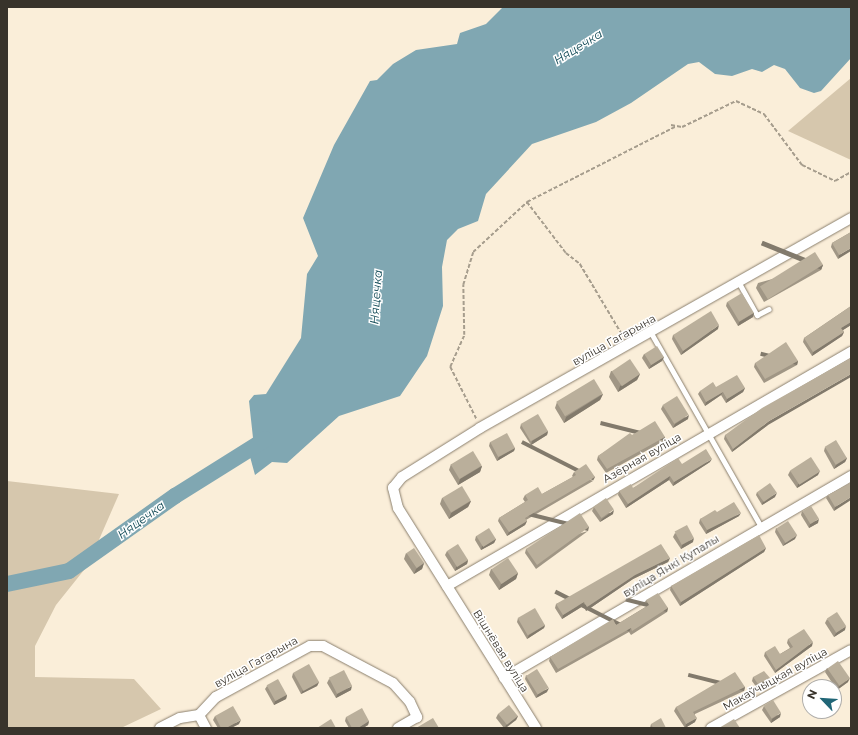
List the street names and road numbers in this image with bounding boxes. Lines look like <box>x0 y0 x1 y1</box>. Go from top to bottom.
street label: вуліца Гагарына <box>570 312 658 368</box>
street label: Азёрная вуліца <box>600 430 684 486</box>
street label: вуліца Янкі Купалы <box>620 532 722 600</box>
street label: Вішнёвая вуліца <box>470 607 532 695</box>
street label: вуліца Гагарына <box>212 634 300 690</box>
street label: Макаўчыцкая вуліца <box>721 645 829 713</box>

